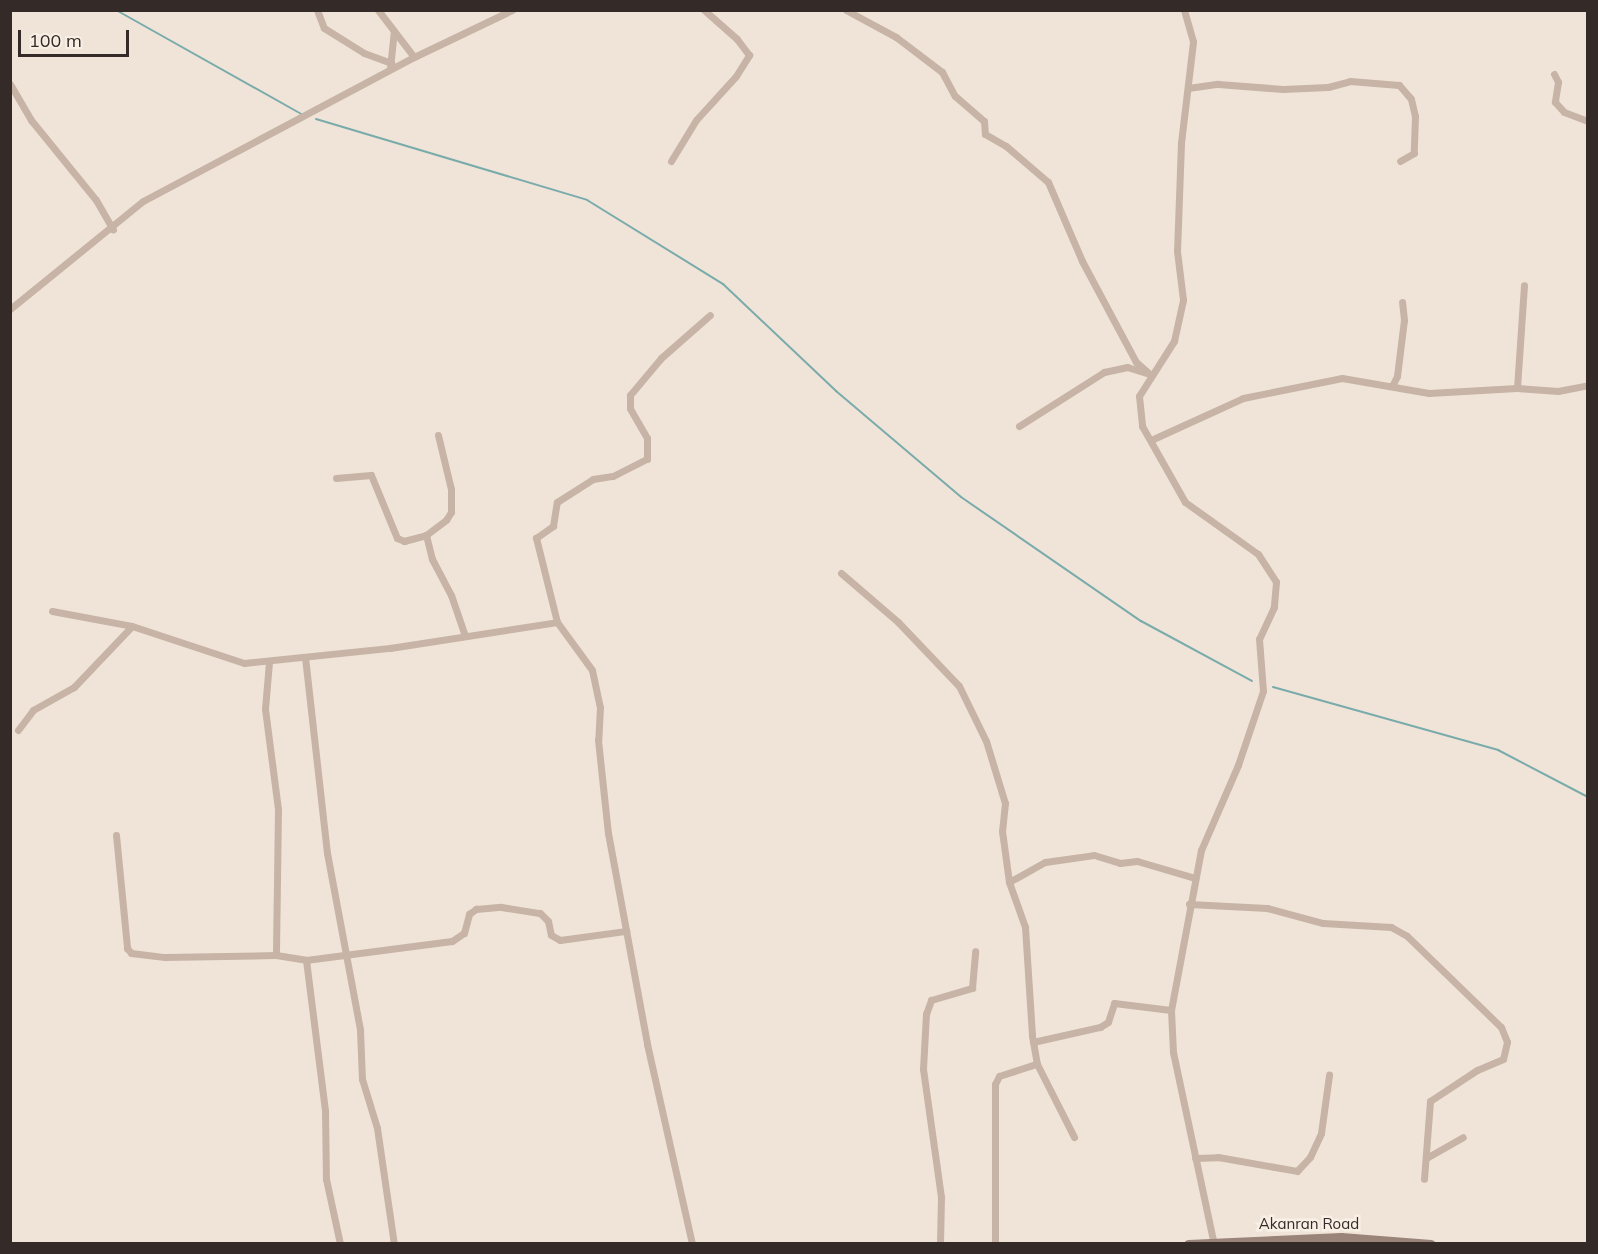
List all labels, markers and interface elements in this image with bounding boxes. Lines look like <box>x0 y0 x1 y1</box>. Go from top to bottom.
scale bar <box>21 18 132 56</box>
text: 100 m <box>29 29 82 52</box>
street label: Akanran Road <box>1259 1215 1359 1233</box>

